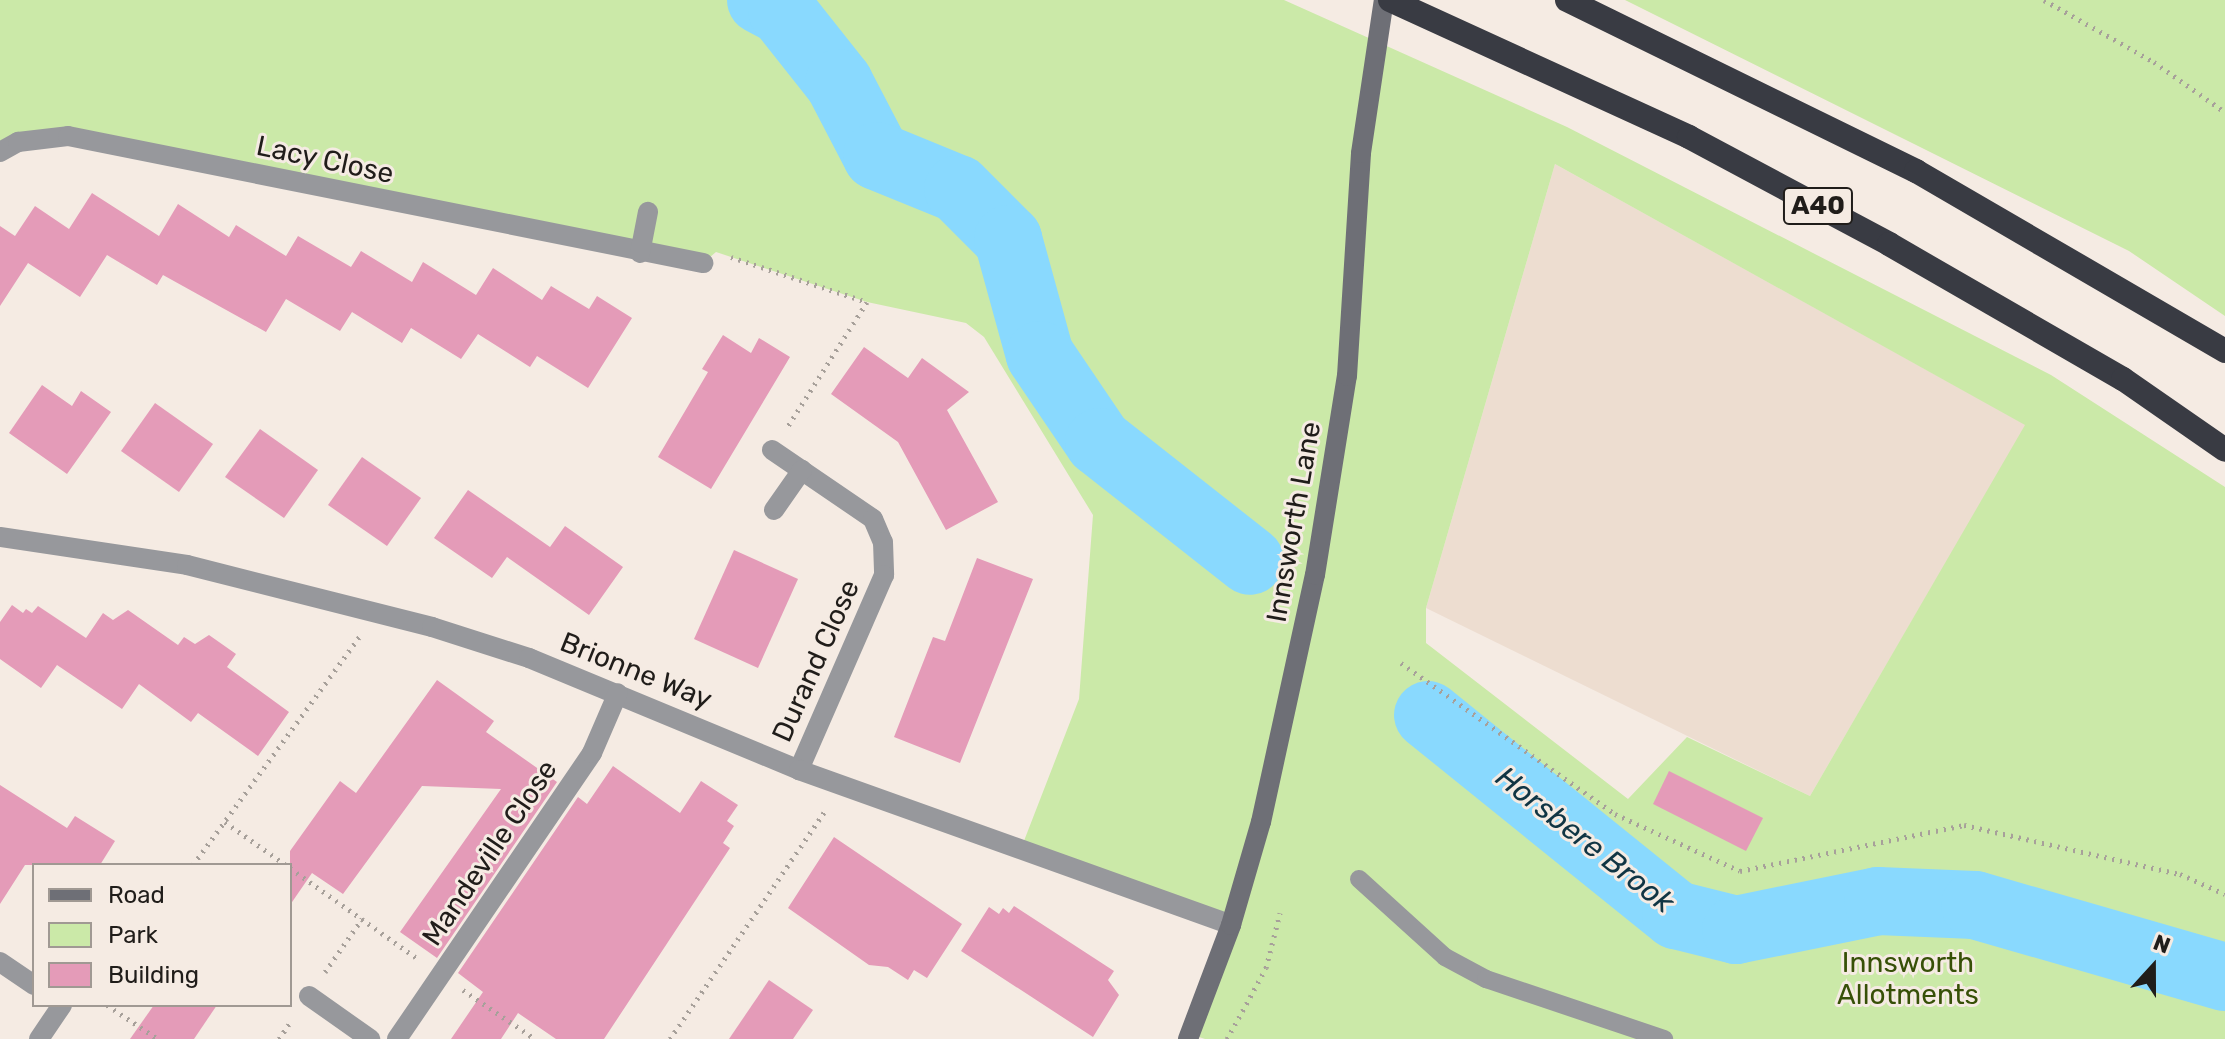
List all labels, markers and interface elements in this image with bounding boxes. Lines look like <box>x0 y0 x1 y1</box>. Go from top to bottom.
street label: Lacy Close <box>253 129 397 191</box>
road number: A40 <box>1782 184 1854 228</box>
street label: Innsworth Lane <box>1260 419 1328 625</box>
street label: Durand Close <box>765 575 867 747</box>
street label: Brionne Way <box>555 625 717 717</box>
street label: Mandeville Close <box>416 754 564 952</box>
water label: Horsbere Brook <box>1489 759 1681 921</box>
legend <box>32 863 292 1007</box>
text: Road <box>108 881 165 909</box>
text: Park <box>108 921 158 949</box>
north arrow <box>2113 927 2193 1007</box>
text: N <box>2150 929 2174 960</box>
park label: Innsworth Allotments <box>1837 946 1979 1012</box>
text: Building <box>108 961 199 989</box>

